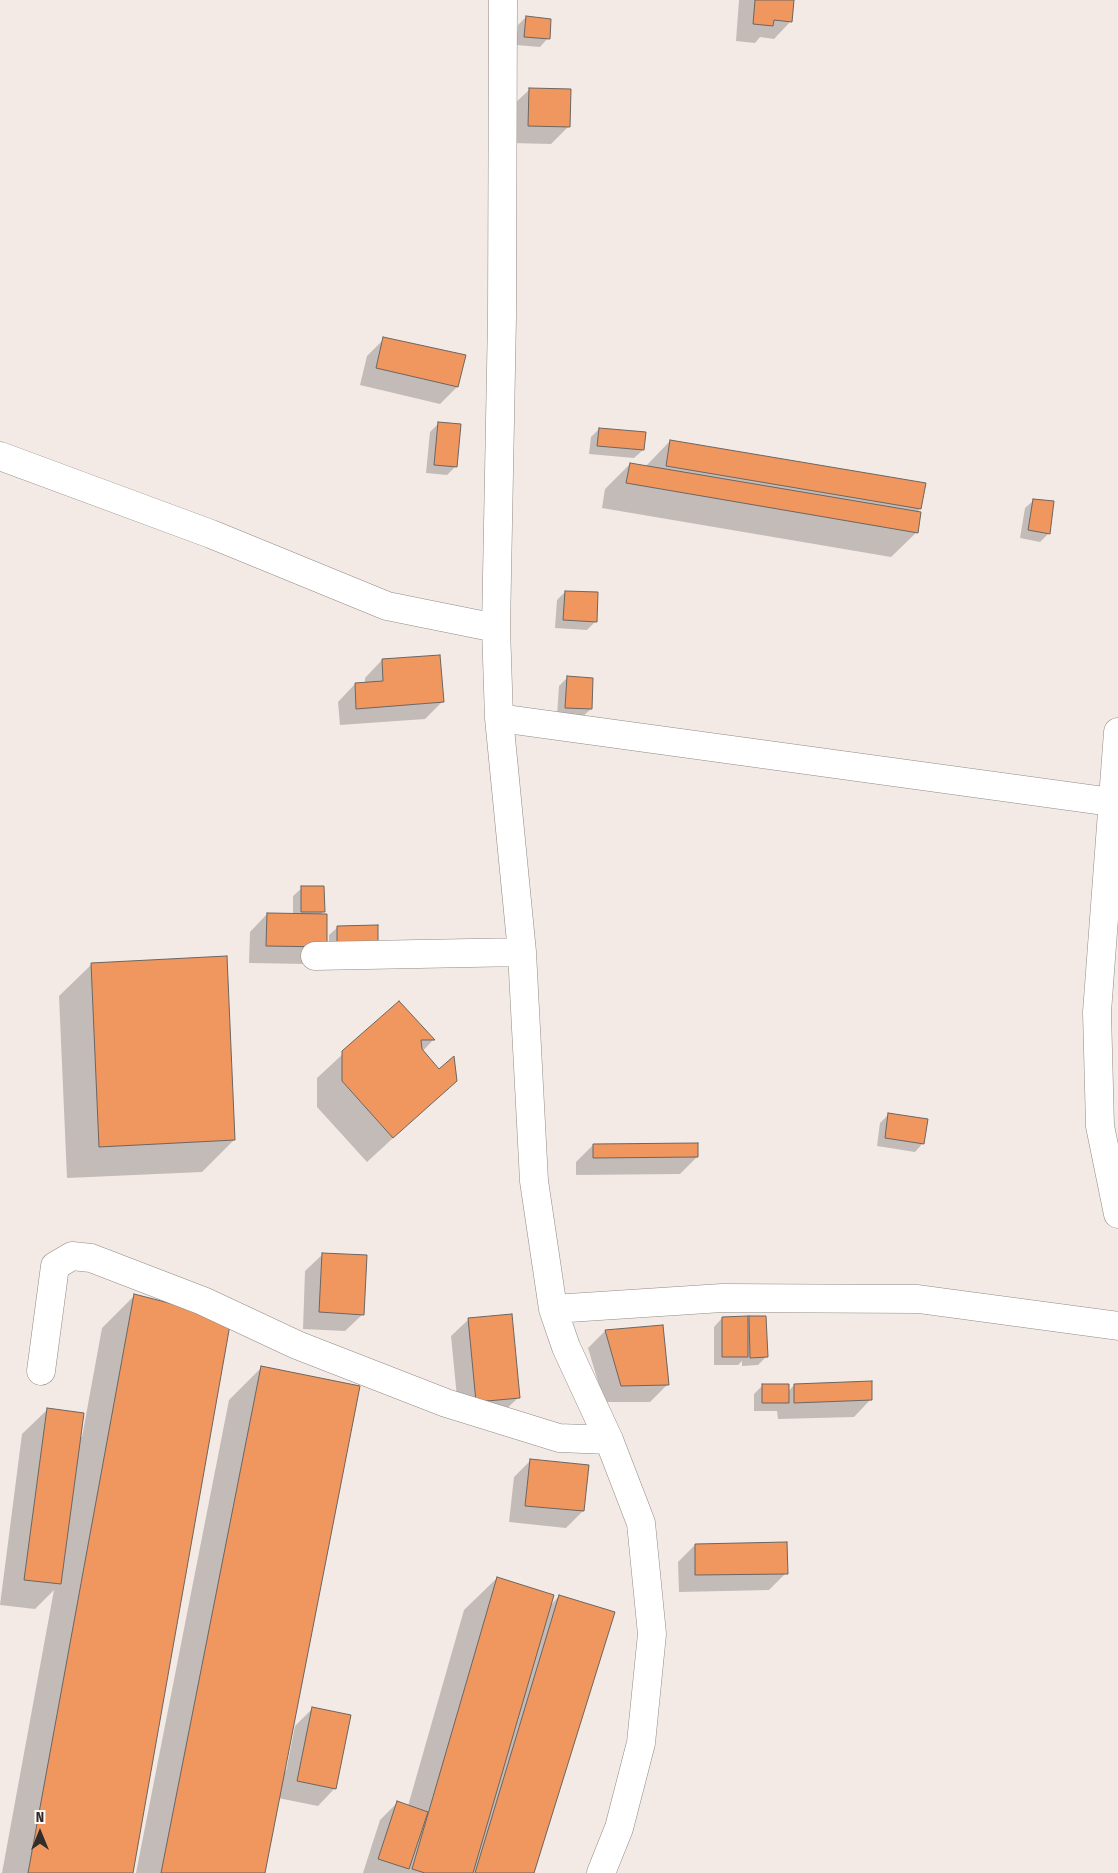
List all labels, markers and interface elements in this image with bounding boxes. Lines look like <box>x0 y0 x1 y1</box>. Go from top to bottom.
north arrow <box>15 1808 65 1858</box>
text: N <box>36 1809 44 1826</box>

